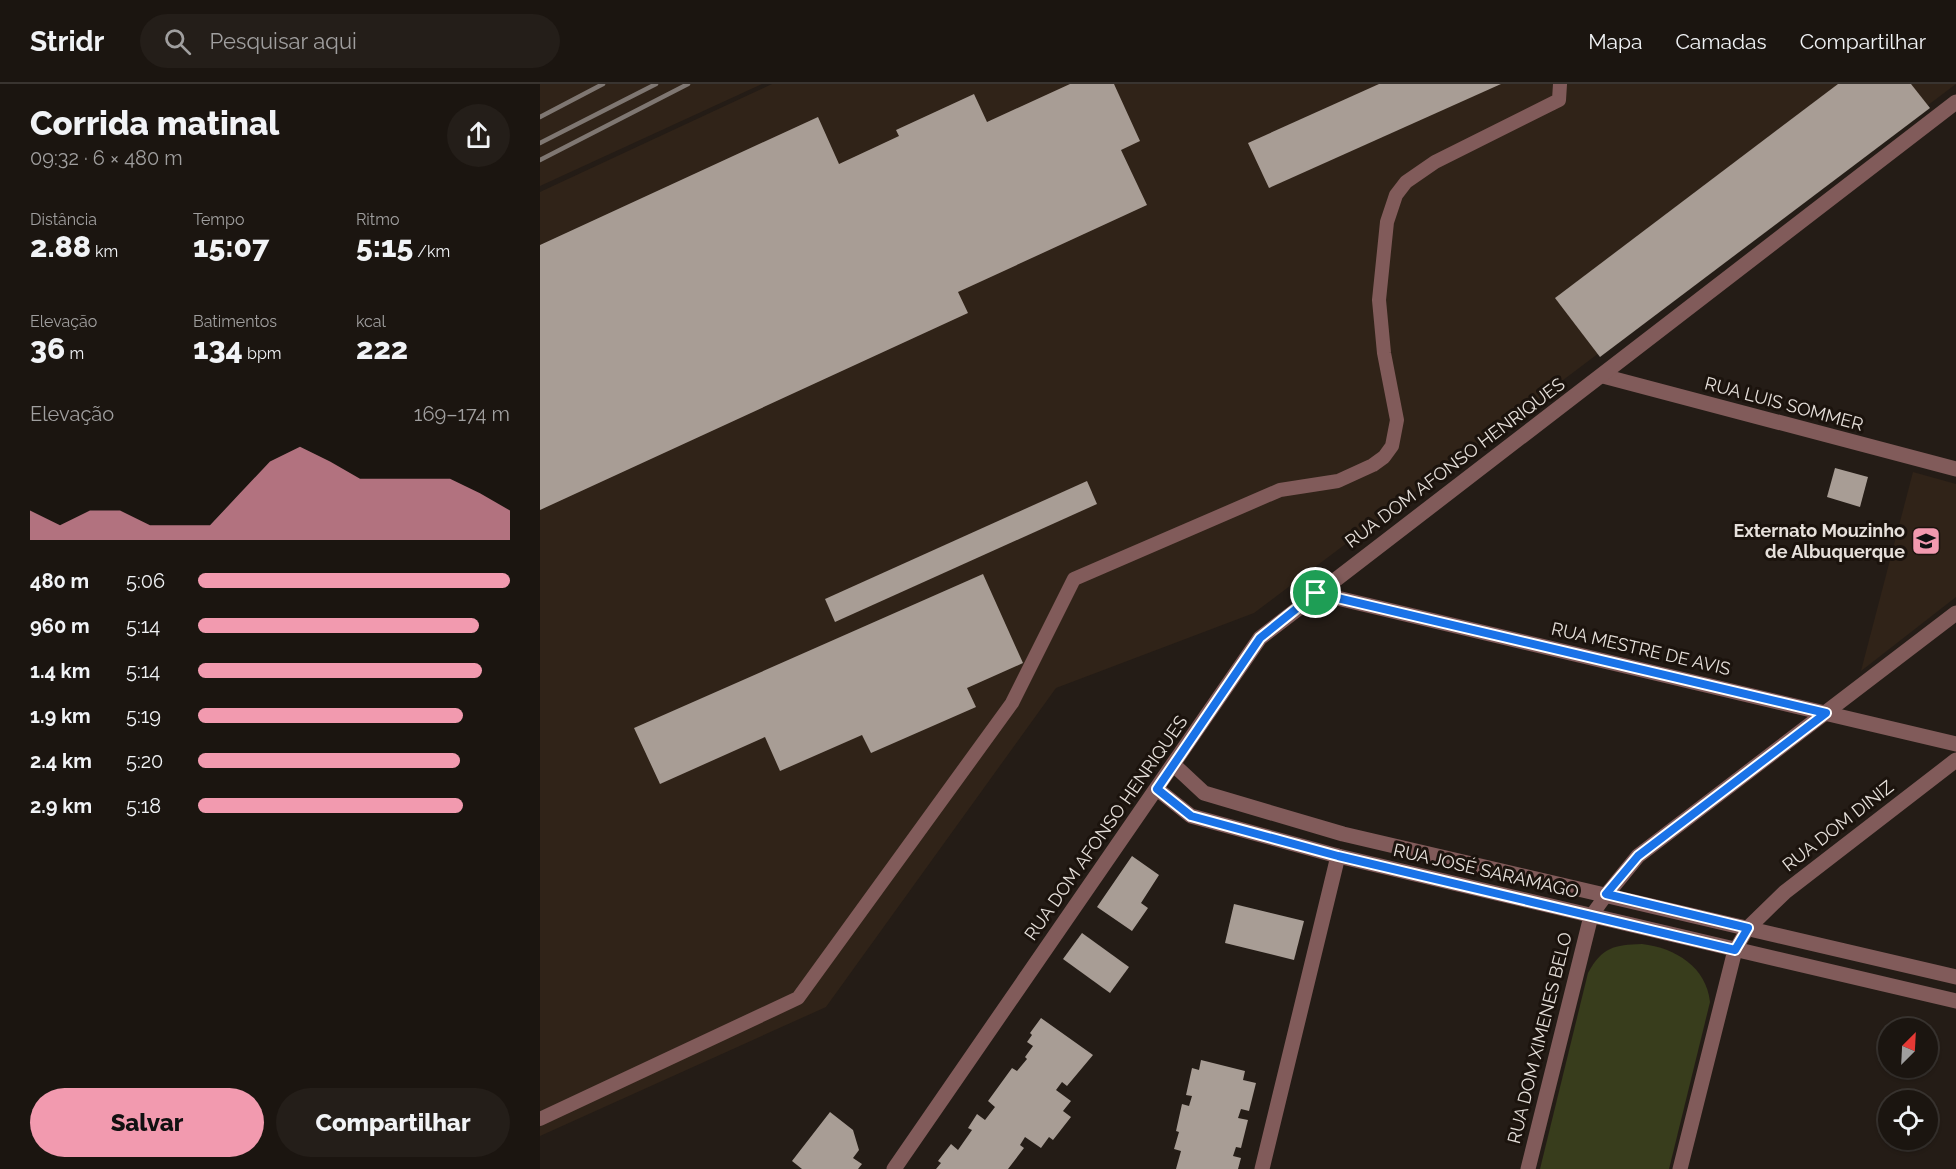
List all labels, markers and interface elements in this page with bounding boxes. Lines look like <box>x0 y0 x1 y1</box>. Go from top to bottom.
search box <box>140 14 560 68</box>
text: Stridr <box>30 25 104 58</box>
icon: search <box>161 25 194 58</box>
text: Pesquisar aqui <box>209 28 357 54</box>
text: Mapa <box>1588 29 1642 54</box>
text: Camadas <box>1675 29 1767 54</box>
text: Compartilhar <box>1800 29 1926 54</box>
text: Corrida matinal <box>30 104 279 143</box>
button: share <box>447 104 510 167</box>
text: 09:32 · 6 × 480 m <box>30 146 183 170</box>
text: Distância <box>30 210 97 229</box>
text: Tempo <box>193 210 244 229</box>
text: Ritmo <box>356 210 399 229</box>
text: 2.88 <box>30 229 91 264</box>
text: 15:07 <box>193 229 269 264</box>
text: 5:15 <box>356 229 413 264</box>
text: km <box>91 242 118 261</box>
text: /km <box>413 242 450 261</box>
text: Elevação <box>30 312 97 331</box>
text: Batimentos <box>193 312 277 331</box>
text: kcal <box>356 312 386 331</box>
text: 36 <box>30 331 65 366</box>
text: 134 <box>193 331 243 366</box>
text: 222 <box>356 331 408 366</box>
text: m <box>65 344 84 363</box>
text: bpm <box>243 344 281 363</box>
street label: RUA LUIS SOMMER <box>1703 372 1866 435</box>
street label: RUA DOM AFONSO HENRIQUES <box>1341 373 1569 552</box>
text: Elevação <box>30 402 114 426</box>
text: 169–174 m <box>414 402 510 426</box>
place label: Externato Mouzinho de Albuquerque <box>1733 520 1905 562</box>
school or university icon: Externato Mouzinho de Albuquerque <box>1910 525 1942 557</box>
pin <box>1290 567 1341 618</box>
text: 480 m <box>30 569 89 593</box>
text: 5:06 <box>126 569 165 593</box>
icon: arrive <box>1299 576 1332 609</box>
text: 960 m <box>30 614 90 638</box>
text: 5:14 <box>126 614 160 638</box>
street label: RUA MESTRE DE AVIS <box>1549 618 1733 679</box>
text: 1.4 km <box>30 659 90 683</box>
text: 5:14 <box>126 659 160 683</box>
text: 1.9 km <box>30 704 91 728</box>
text: 5:19 <box>126 704 161 728</box>
street label: RUA DOM AFONSO HENRIQUES <box>1020 711 1192 944</box>
text: 2.4 km <box>30 749 92 773</box>
text: 5:20 <box>126 749 163 773</box>
street label: RUA DOM DINIZ <box>1778 776 1897 875</box>
text: 2.9 km <box>30 794 92 818</box>
text: 5:18 <box>126 794 161 818</box>
street label: RUA JOSÉ SARAMAGO <box>1391 838 1581 902</box>
street label: RUA DOM XIMENES BELO <box>1503 930 1576 1146</box>
north arrow <box>1878 1018 1938 1078</box>
map controls <box>1878 1018 1938 1150</box>
button: Salvar <box>30 1088 264 1157</box>
button: Compartilhar <box>276 1088 510 1157</box>
button: locate <box>1878 1090 1938 1150</box>

